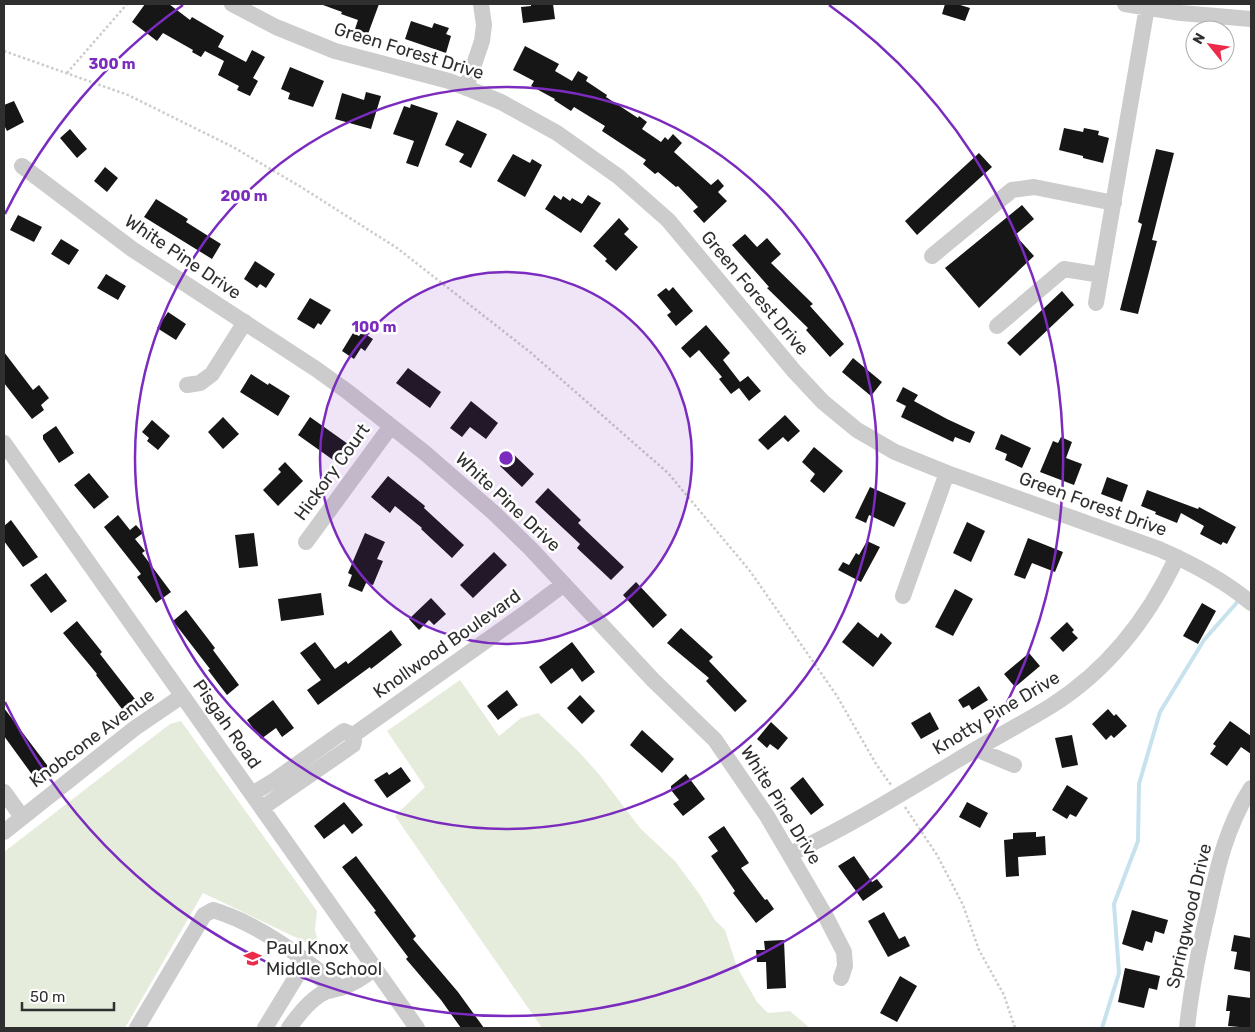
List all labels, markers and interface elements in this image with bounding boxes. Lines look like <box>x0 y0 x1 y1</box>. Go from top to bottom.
street label: Green Forest Drive <box>331 18 487 84</box>
north arrow <box>1185 20 1235 70</box>
text: N <box>1189 30 1209 47</box>
text: 300 m <box>88 55 136 73</box>
text: 200 m <box>220 187 268 205</box>
street label: White Pine Drive <box>121 210 245 304</box>
street label: Green Forest Drive <box>697 226 813 360</box>
text: 100 m <box>352 318 396 336</box>
street label: Hickory Court <box>290 419 374 525</box>
street label: White Pine Drive <box>451 448 565 556</box>
centre of rings <box>497 449 515 467</box>
street label: Green Forest Drive <box>1016 467 1170 541</box>
street label: Knollwood Boulevard <box>369 585 525 703</box>
street label: Knotty Pine Drive <box>928 666 1064 760</box>
street label: Pisgah Road <box>188 675 266 773</box>
street label: Knobcone Avenue <box>25 684 159 792</box>
street label: White Pine Drive <box>736 742 826 868</box>
street label: Springwood Drive <box>1162 841 1216 991</box>
place label: Paul Knox Middle School <box>266 937 382 980</box>
school or university icon: Paul Knox Middle School <box>242 948 262 968</box>
scale bar <box>22 980 115 1012</box>
text: 50 m <box>30 988 65 1006</box>

